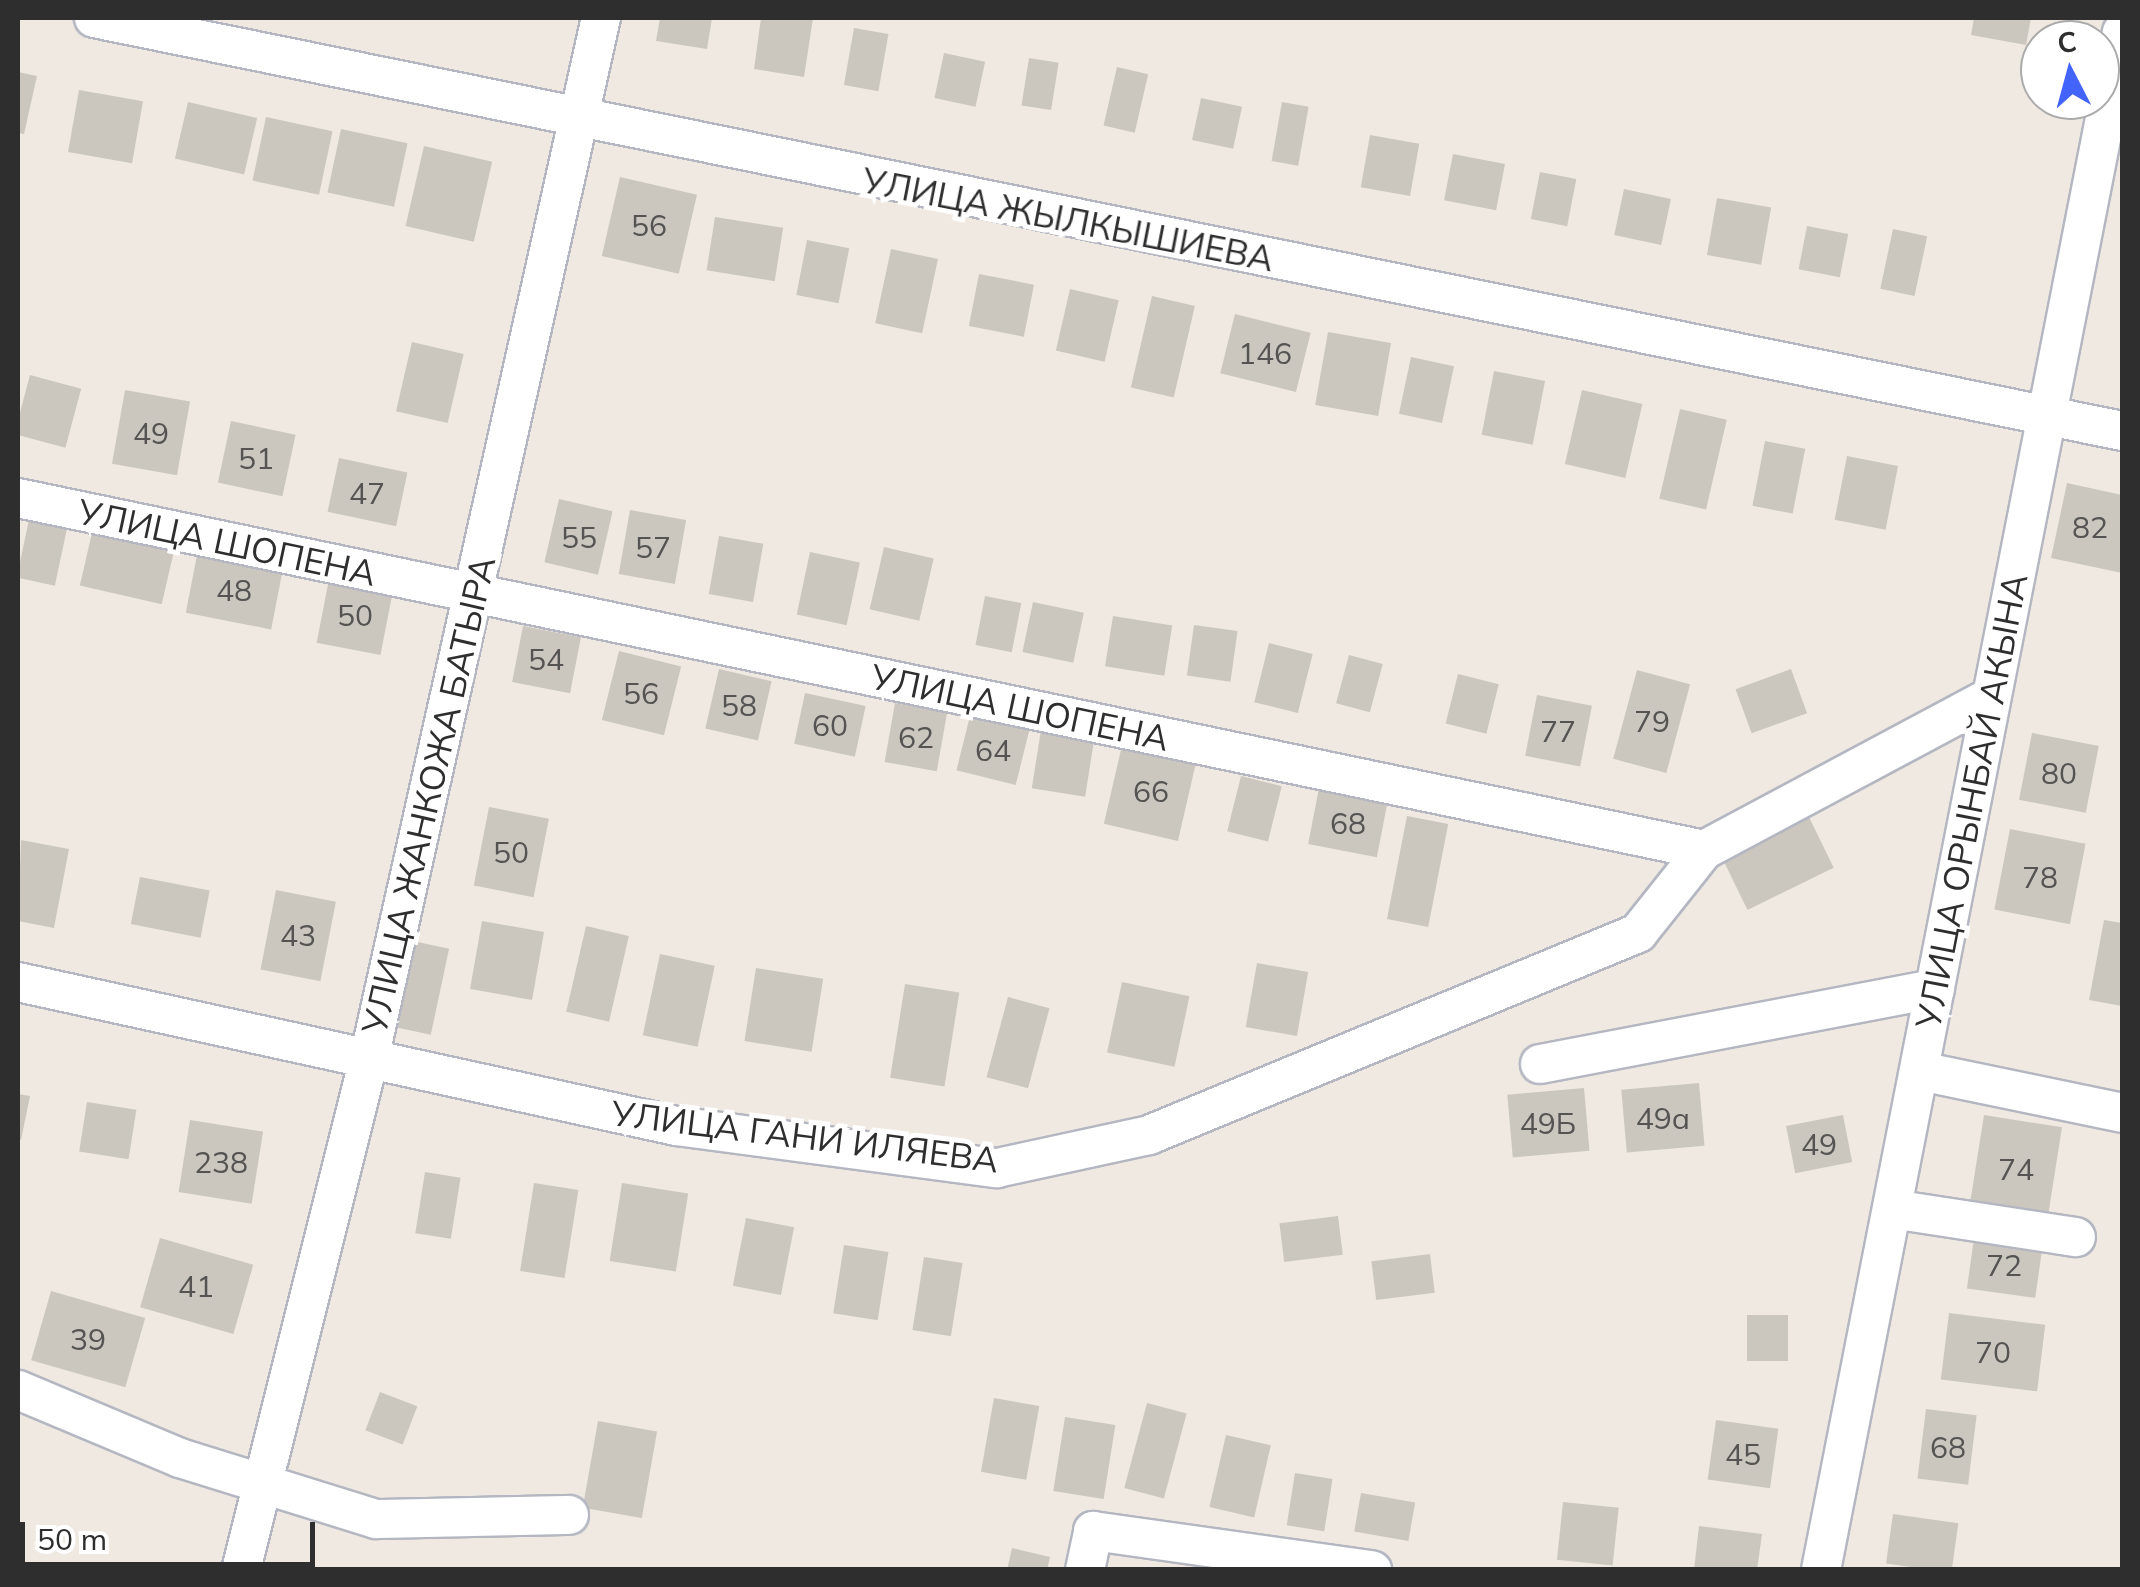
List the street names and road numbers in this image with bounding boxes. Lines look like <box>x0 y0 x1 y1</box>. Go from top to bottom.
street label: УЛИЦА ЖЫЛКЫШИЕВА <box>859 158 1277 280</box>
street label: УЛИЦА ШОПЕНА <box>74 490 380 594</box>
street label: УЛИЦА ЖАНКОЖА БАТЫРА <box>353 552 503 1038</box>
street label: УЛИЦА ОРЫНБАЙ АКЫНА <box>1906 570 2036 1032</box>
street label: УЛИЦА ШОПЕНА <box>867 655 1173 759</box>
street label: УЛИЦА ГАНИ ИЛЯЕВА <box>609 1091 1001 1181</box>

